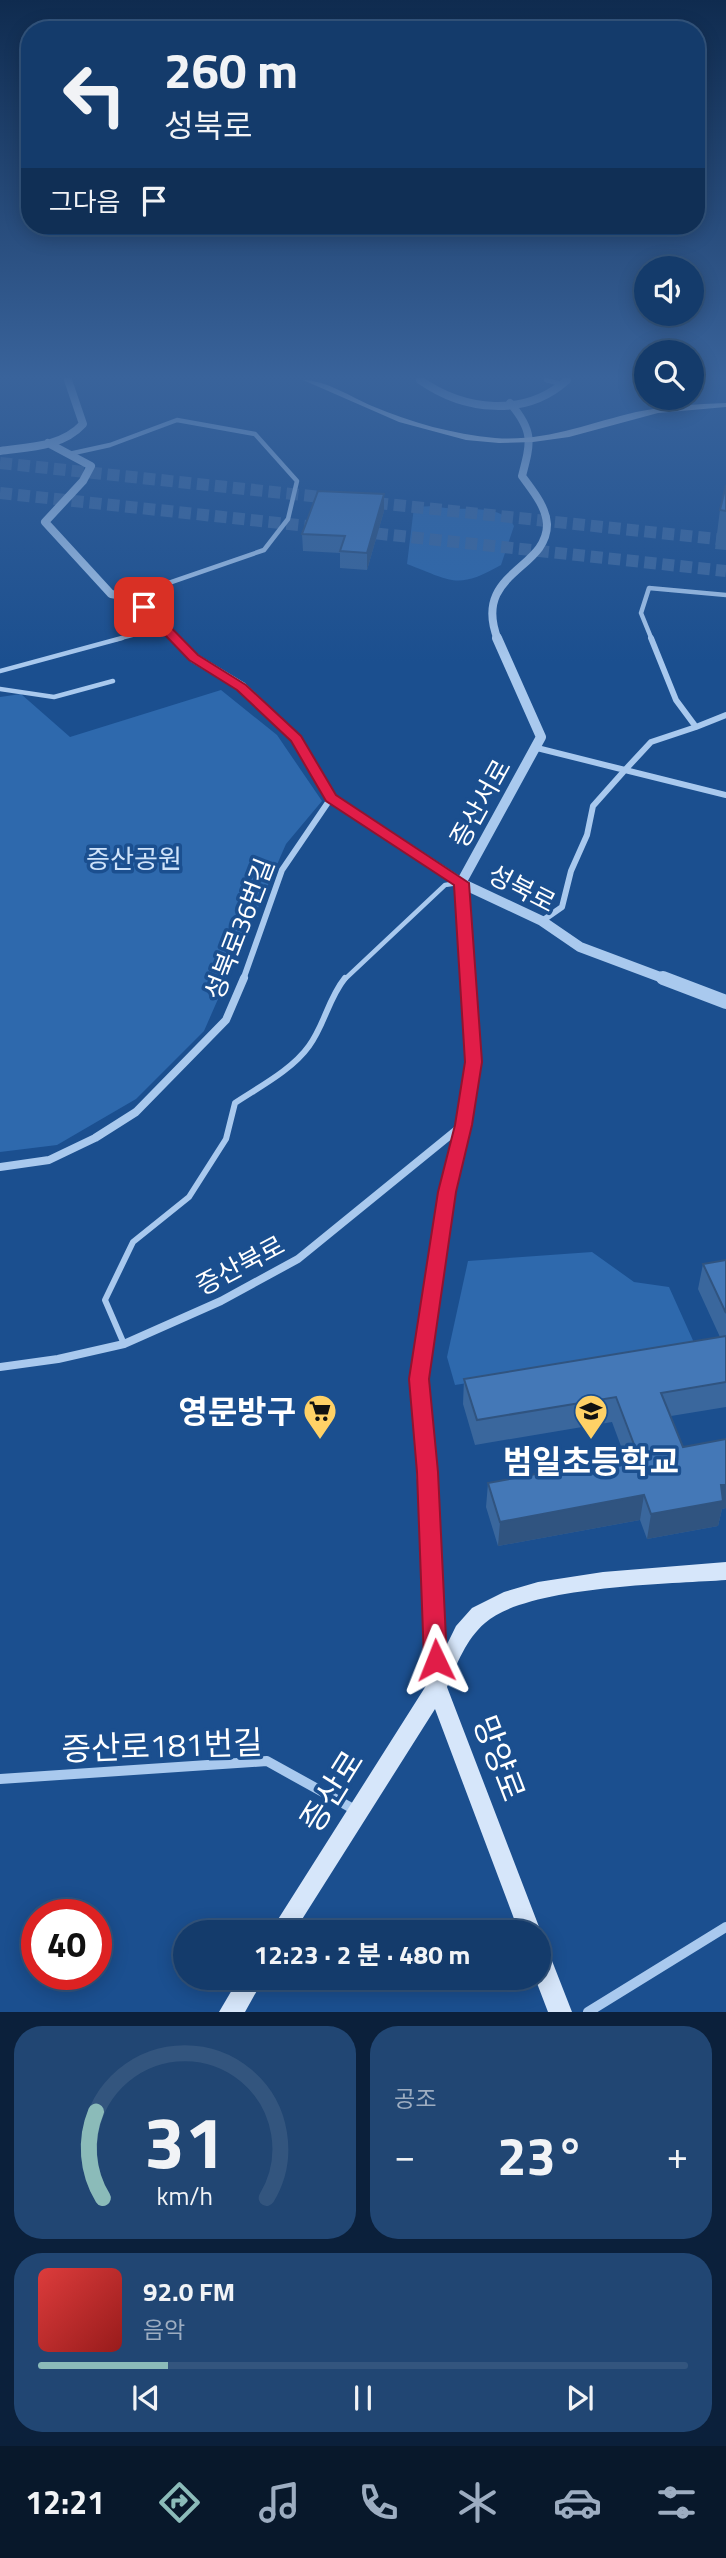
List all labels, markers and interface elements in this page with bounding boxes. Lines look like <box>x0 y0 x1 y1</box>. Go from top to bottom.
text: 260 m <box>164 32 298 107</box>
icon: left <box>49 49 140 140</box>
text: 성북로 <box>164 101 252 149</box>
text: 그다음 <box>49 182 121 221</box>
icon: arrive <box>135 182 173 220</box>
map controls <box>634 256 704 410</box>
button: sound <box>634 256 704 326</box>
button: search <box>634 340 704 410</box>
pin <box>114 577 174 637</box>
icon: arrive <box>125 588 163 626</box>
street label: 증산서로 <box>440 752 520 854</box>
park label: 증산공원 <box>86 839 182 878</box>
street label: 성북로36번길 <box>194 853 284 1005</box>
street label: 성북로 <box>481 854 563 922</box>
street label: 증산북로 <box>189 1225 291 1305</box>
place label: 영문방구 <box>178 1387 296 1435</box>
supermarket icon: 영문방구 <box>301 1392 339 1441</box>
school or university icon: 범일초등학교 <box>572 1392 610 1441</box>
place label: 범일초등학교 <box>503 1437 679 1485</box>
position arrow <box>399 1623 473 1697</box>
street label: 망양로 <box>462 1708 538 1808</box>
street label: 증산로181번길 <box>61 1718 263 1772</box>
street label: 증산로 <box>287 1741 375 1841</box>
speed limit sign: 40 <box>21 1899 112 1990</box>
text: 12:23 · 2 분 · 480 m <box>254 1935 470 1974</box>
text: 공조 <box>394 2081 436 2116</box>
text: 31 <box>144 2087 226 2197</box>
text: 23° <box>497 2116 585 2195</box>
text: − <box>394 2126 415 2184</box>
text: + <box>667 2126 688 2184</box>
text: km/h <box>157 2177 213 2215</box>
text: 92.0 FM <box>143 2272 235 2311</box>
text: 음악 <box>143 2312 185 2347</box>
icon: previous <box>127 2379 165 2417</box>
icon: pause <box>344 2379 382 2417</box>
icon: next <box>561 2379 599 2417</box>
text: 12:21 <box>25 2478 105 2526</box>
icon: directions <box>155 2478 204 2527</box>
icon: music <box>255 2478 304 2527</box>
icon: phone <box>354 2478 403 2527</box>
icon: climate <box>453 2478 502 2527</box>
icon: car <box>553 2478 602 2527</box>
icon: filters <box>652 2478 701 2527</box>

